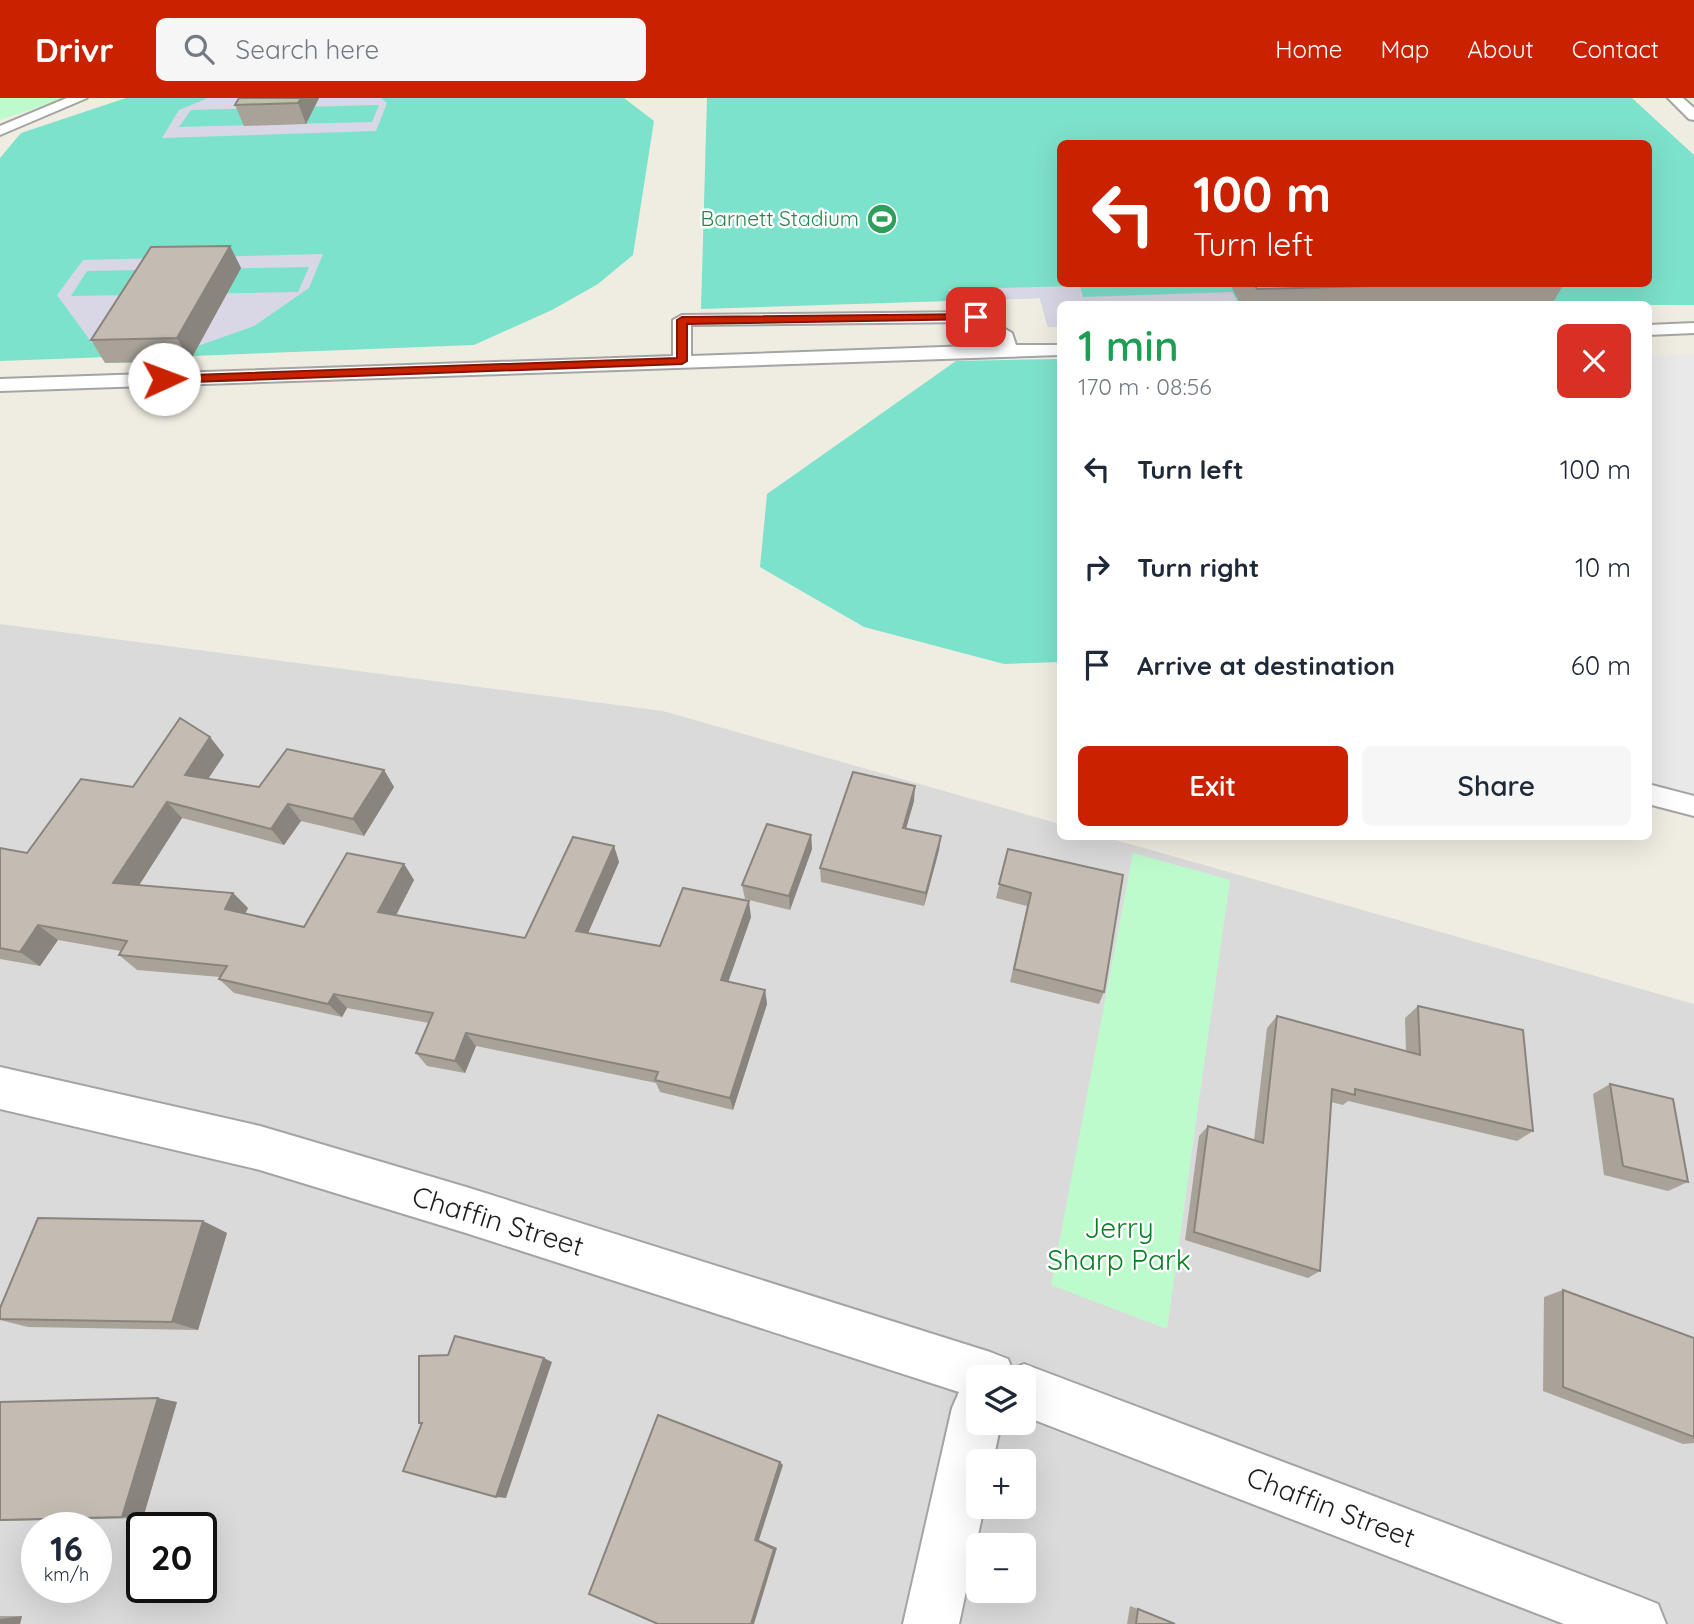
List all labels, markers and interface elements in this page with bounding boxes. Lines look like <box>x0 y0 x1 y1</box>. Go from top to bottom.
search box <box>156 18 646 81</box>
text: Drivr <box>35 29 114 70</box>
icon: search <box>180 30 218 68</box>
text: Search here <box>236 33 379 66</box>
text: Home <box>1275 34 1342 64</box>
text: Map <box>1380 34 1429 64</box>
text: About <box>1467 34 1534 64</box>
text: Contact <box>1572 34 1659 64</box>
text: 100 m <box>1193 163 1331 224</box>
icon: left <box>1078 168 1169 259</box>
sports icon: Barnett Stadium <box>865 202 899 236</box>
place label: Barnett Stadium <box>701 205 859 231</box>
text: Turn left <box>1193 224 1314 264</box>
pin <box>946 287 1006 347</box>
icon: arrive <box>957 298 995 336</box>
text: 1 min <box>1078 319 1179 372</box>
button: close <box>1557 324 1631 398</box>
position arrow <box>127 342 201 416</box>
text: 170 m · 08:56 <box>1078 372 1212 401</box>
icon: left <box>1078 450 1116 488</box>
text: Turn left <box>1137 453 1244 486</box>
text: 100 m <box>1560 453 1631 486</box>
icon: right <box>1078 548 1116 586</box>
text: Turn right <box>1137 551 1259 584</box>
text: 10 m <box>1575 551 1631 584</box>
icon: arrive <box>1078 646 1116 684</box>
text: Arrive at destination <box>1137 649 1395 682</box>
text: 60 m <box>1571 649 1631 682</box>
button: Exit <box>1078 746 1348 826</box>
button: Share <box>1362 746 1631 826</box>
street label: Chaffin Street <box>408 1178 588 1263</box>
park label: Jerry Sharp Park <box>1047 1210 1191 1277</box>
map controls <box>966 1365 1036 1603</box>
button: layers <box>966 1365 1036 1435</box>
button: + <box>966 1449 1036 1519</box>
street label: Chaffin Street <box>1242 1458 1420 1555</box>
speed limit sign: 20 <box>126 1512 217 1603</box>
text: 16 <box>50 1526 83 1570</box>
button: − <box>966 1533 1036 1603</box>
text: km/h <box>44 1563 89 1586</box>

